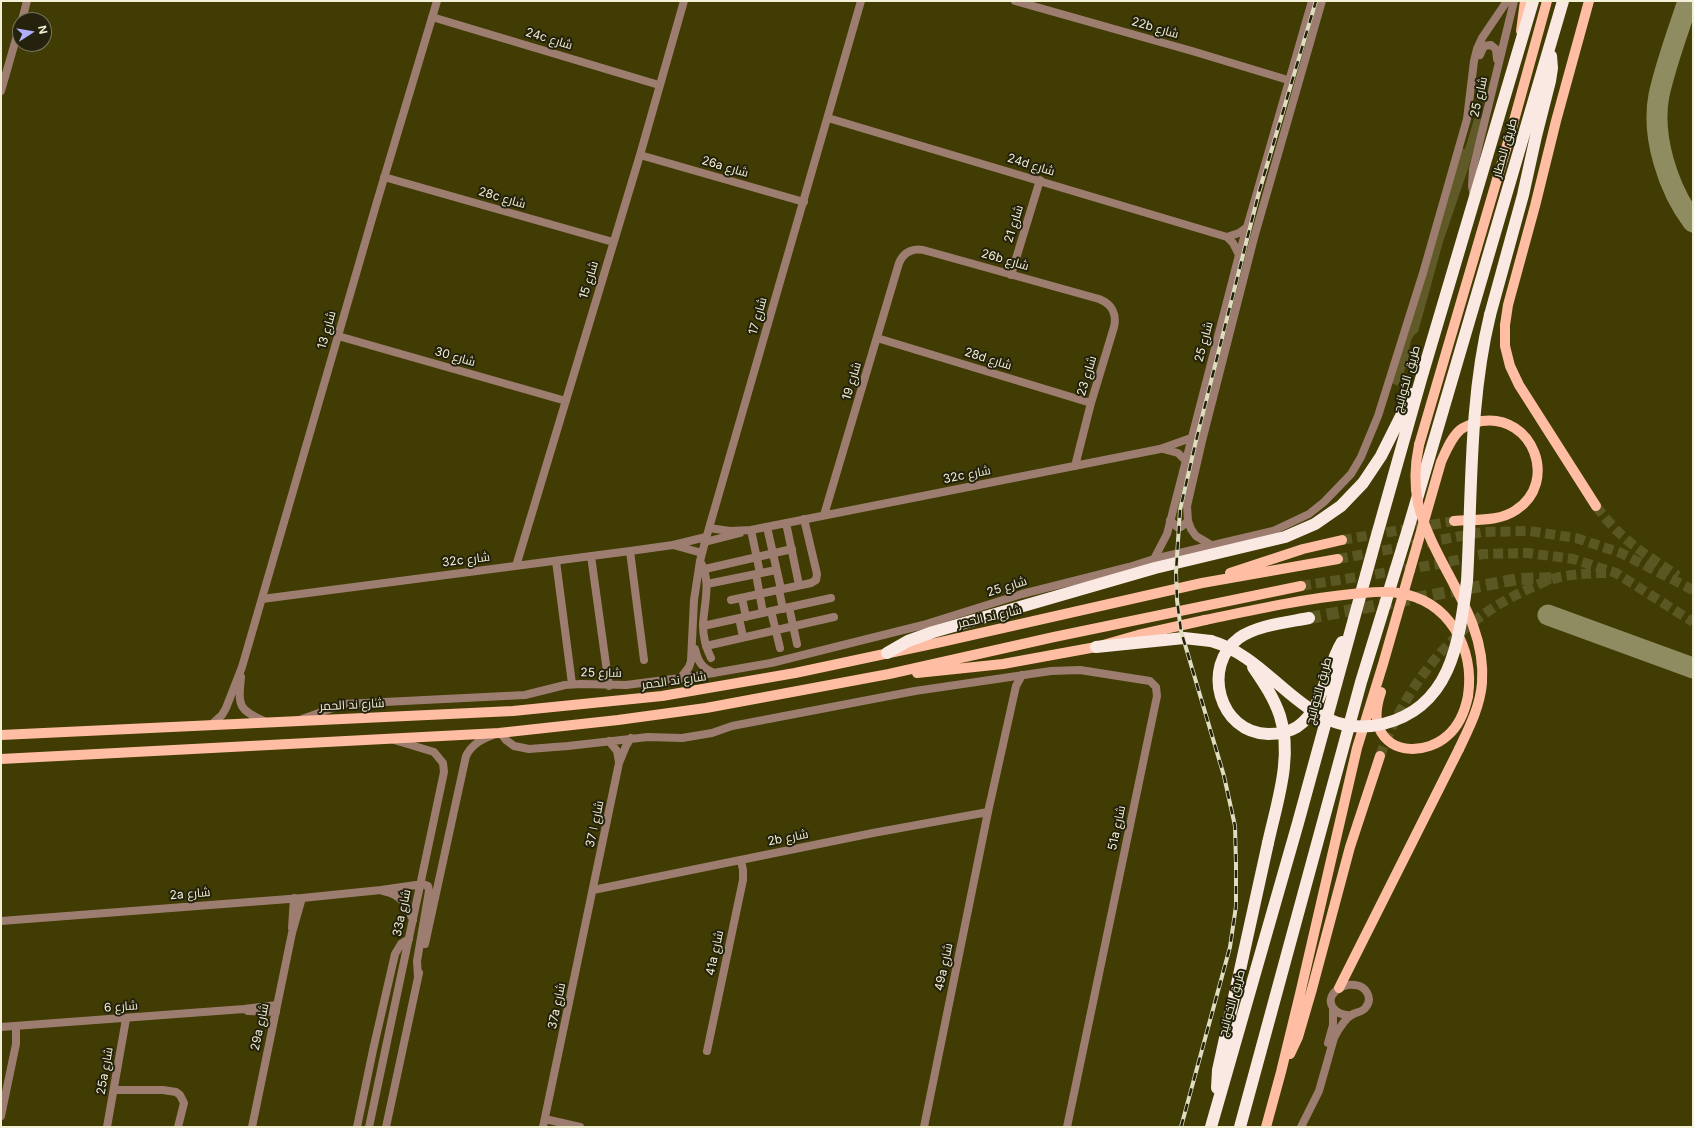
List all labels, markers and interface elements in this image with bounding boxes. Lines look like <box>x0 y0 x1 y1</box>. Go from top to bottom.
north arrow <box>12 12 52 52</box>
street label: 22b شارع <box>1130 14 1180 42</box>
text: N <box>35 24 50 35</box>
street label: 24c شارع <box>524 25 574 53</box>
street label: شارع 25 <box>1467 75 1491 119</box>
street label: طريق المطار <box>1490 117 1520 179</box>
street label: 24d شارع <box>1006 151 1056 179</box>
street label: 26a شارع <box>700 153 750 181</box>
street label: 28c شارع <box>477 184 527 212</box>
street label: شارع 21 <box>1001 203 1027 245</box>
street label: 26b شارع <box>980 246 1030 274</box>
street label: شارع 15 <box>576 259 602 301</box>
street label: شارع 17 <box>746 296 770 336</box>
street label: شارع 13 <box>315 309 339 351</box>
street label: شارع 25 <box>1192 320 1216 364</box>
street label: شارع 30 <box>433 344 477 370</box>
street label: طريق الخوانيج <box>1391 344 1423 414</box>
street label: 28d شارع <box>963 345 1013 373</box>
street label: شارع 23 <box>1074 354 1100 398</box>
street label: شارع 19 <box>839 360 865 402</box>
street label: 32c شارع <box>942 463 992 487</box>
street label: 32c شارع <box>441 550 491 570</box>
street label: شارع 25 <box>985 574 1029 600</box>
street label: شارع ند الحمر <box>957 603 1023 631</box>
street label: طريق الخوانيج <box>1303 656 1335 726</box>
street label: شارع 25 <box>580 665 622 681</box>
street label: شارع ند الحمر <box>641 669 707 693</box>
street label: شارع ند الحمر <box>319 696 385 714</box>
street label: شارع ا 37 <box>583 799 607 849</box>
street label: 51a شارع <box>1105 804 1129 852</box>
street label: 2b شارع <box>766 827 810 849</box>
street label: 2a شارع <box>169 885 211 903</box>
street label: 33a شارع <box>390 888 414 938</box>
street label: 41a شارع <box>703 929 727 977</box>
street label: 49a شارع <box>932 942 956 992</box>
street label: طريق الخوانيج <box>1216 968 1248 1038</box>
street label: 37a شارع <box>545 982 569 1030</box>
street label: شارع 6 <box>104 999 138 1015</box>
street label: 29a شارع <box>248 1002 272 1052</box>
street label: 25a شارع <box>94 1046 116 1096</box>

